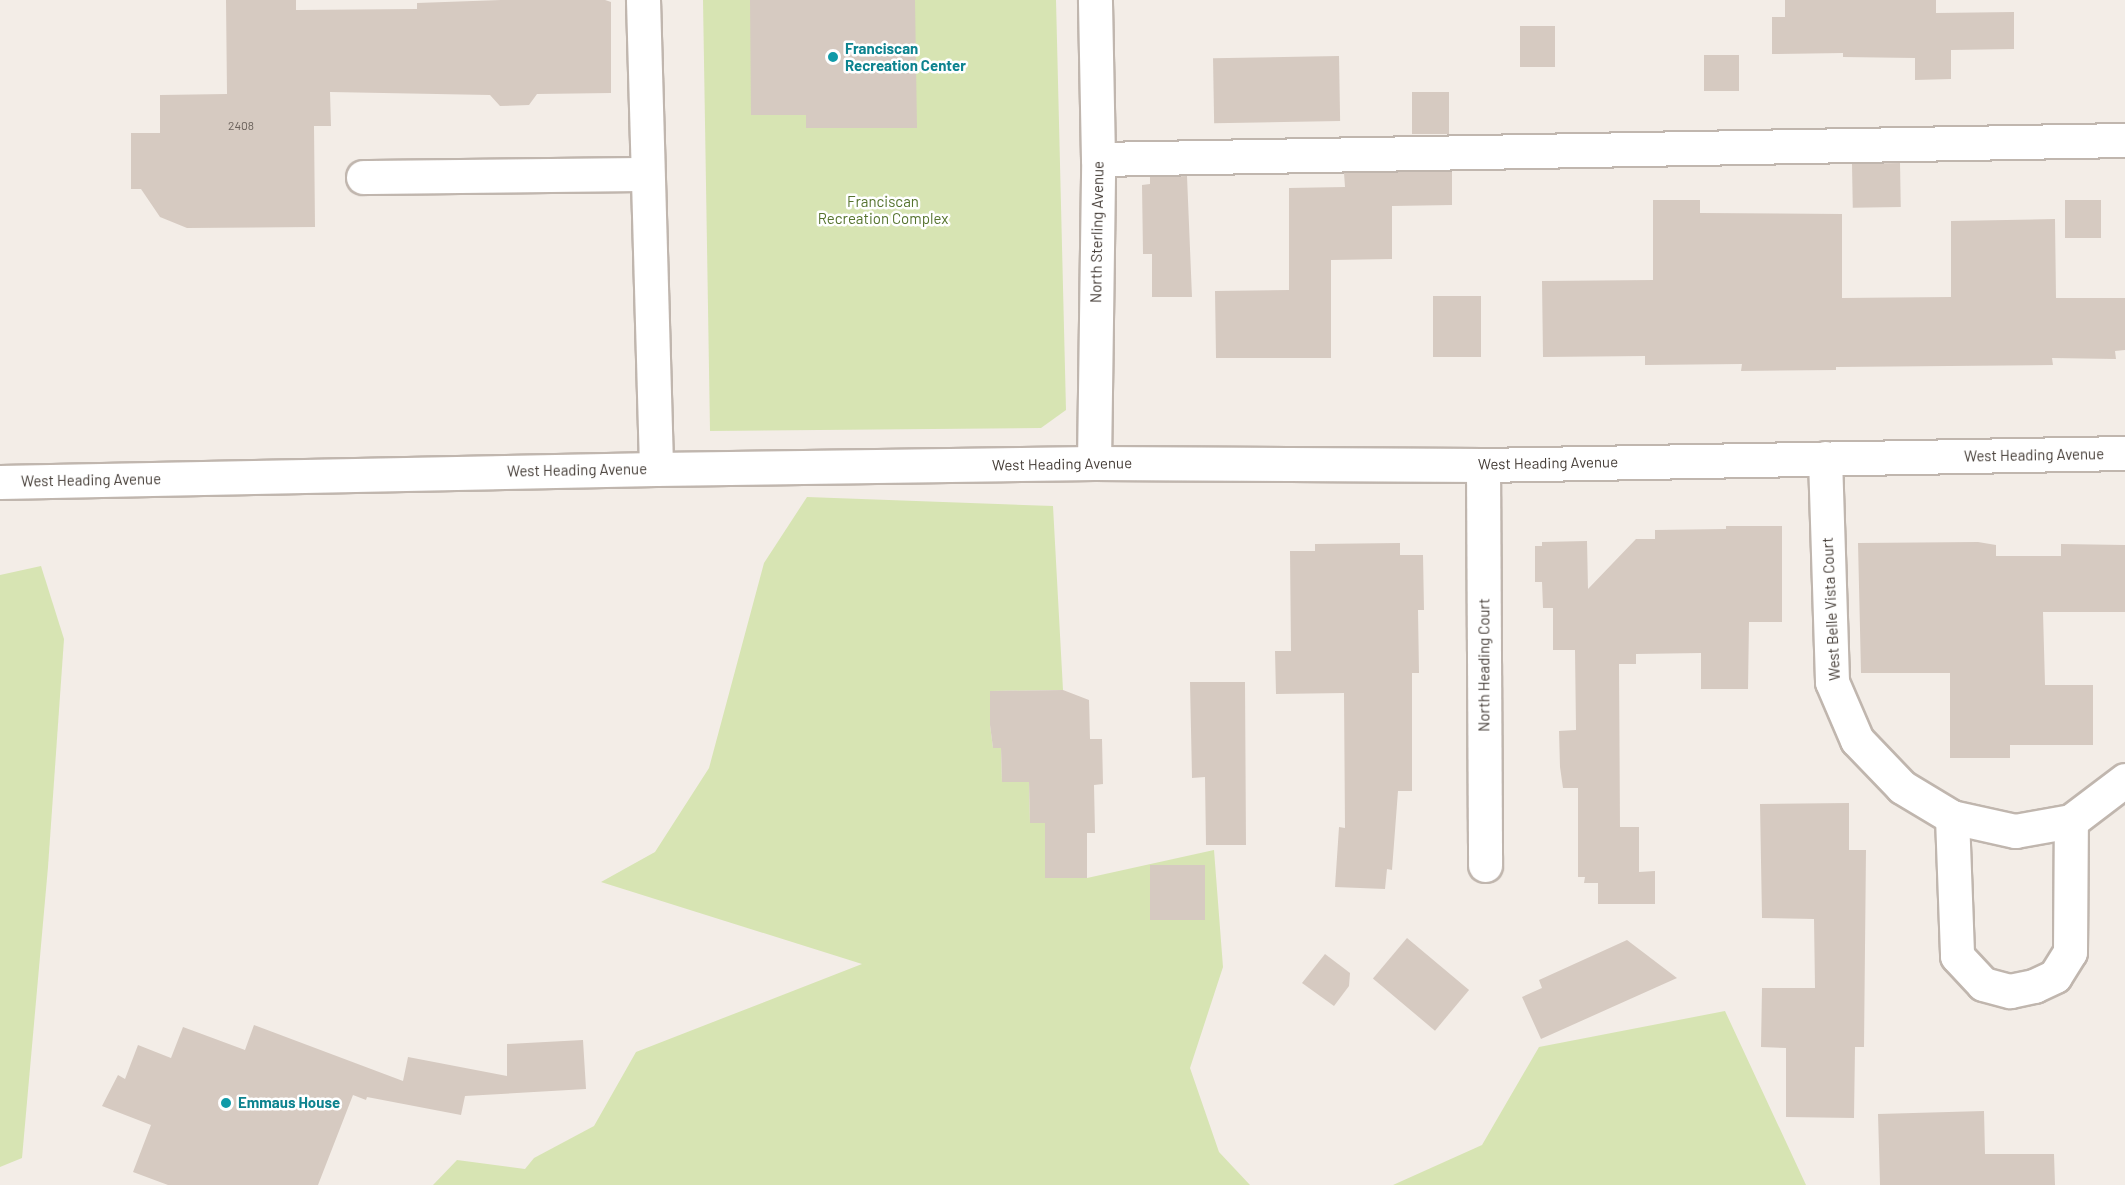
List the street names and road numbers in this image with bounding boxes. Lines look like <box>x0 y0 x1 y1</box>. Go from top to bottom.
street label: North Sterling Avenue <box>1087 161 1107 303</box>
street label: West Heading Avenue <box>1964 445 2104 465</box>
street label: West Heading Avenue <box>1478 453 1618 473</box>
street label: West Heading Avenue <box>992 454 1132 474</box>
street label: West Heading Avenue <box>507 460 647 480</box>
street label: West Heading Avenue <box>21 470 161 490</box>
street label: West Belle Vista Court <box>1818 537 1844 681</box>
street label: North Heading Court <box>1475 598 1493 732</box>

